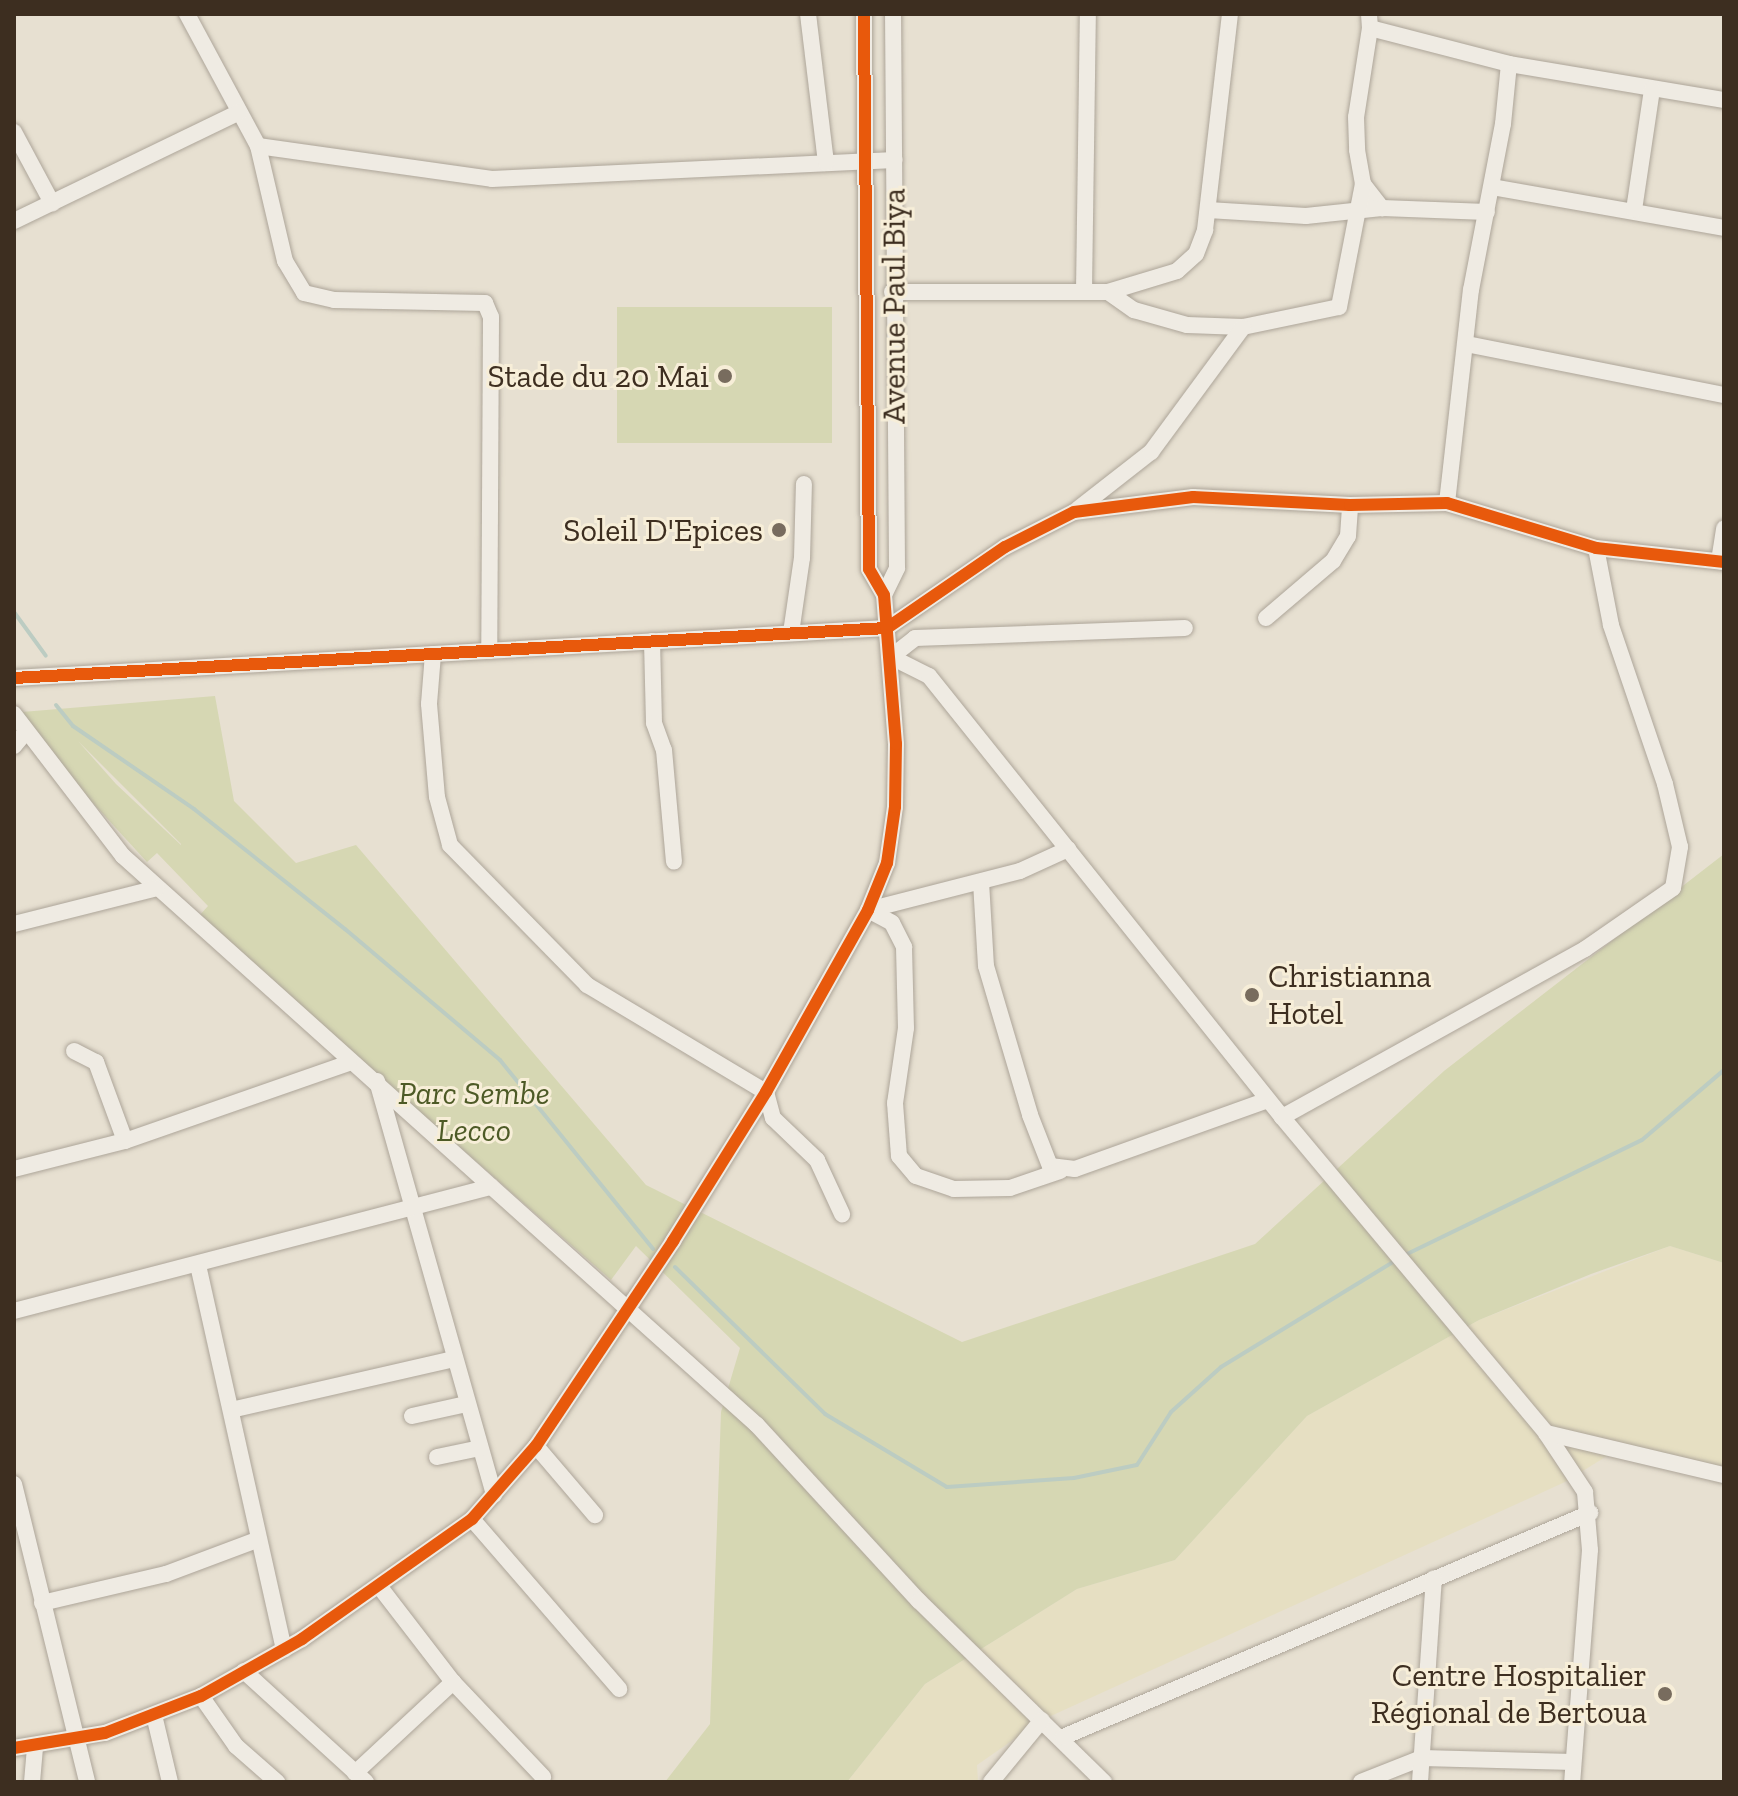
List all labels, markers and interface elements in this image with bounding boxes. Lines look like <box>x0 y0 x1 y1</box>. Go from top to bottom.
street label: Avenue Paul Biya <box>875 188 913 424</box>
place label: Stade du 20 Mai <box>487 357 709 395</box>
marker: Stade du 20 Mai <box>716 367 734 385</box>
place label: Soleil D'Epices <box>563 511 763 549</box>
marker: Soleil D'Epices <box>770 521 788 539</box>
place label: Christianna Hotel <box>1268 958 1431 1033</box>
marker: Christianna Hotel <box>1243 986 1261 1004</box>
park label: Parc Sembe Lecco <box>398 1075 550 1150</box>
place label: Centre Hospitalier Régional de Bertoua <box>1371 1657 1647 1732</box>
marker: Centre Hospitalier Régional de Bertoua <box>1654 1683 1676 1705</box>

